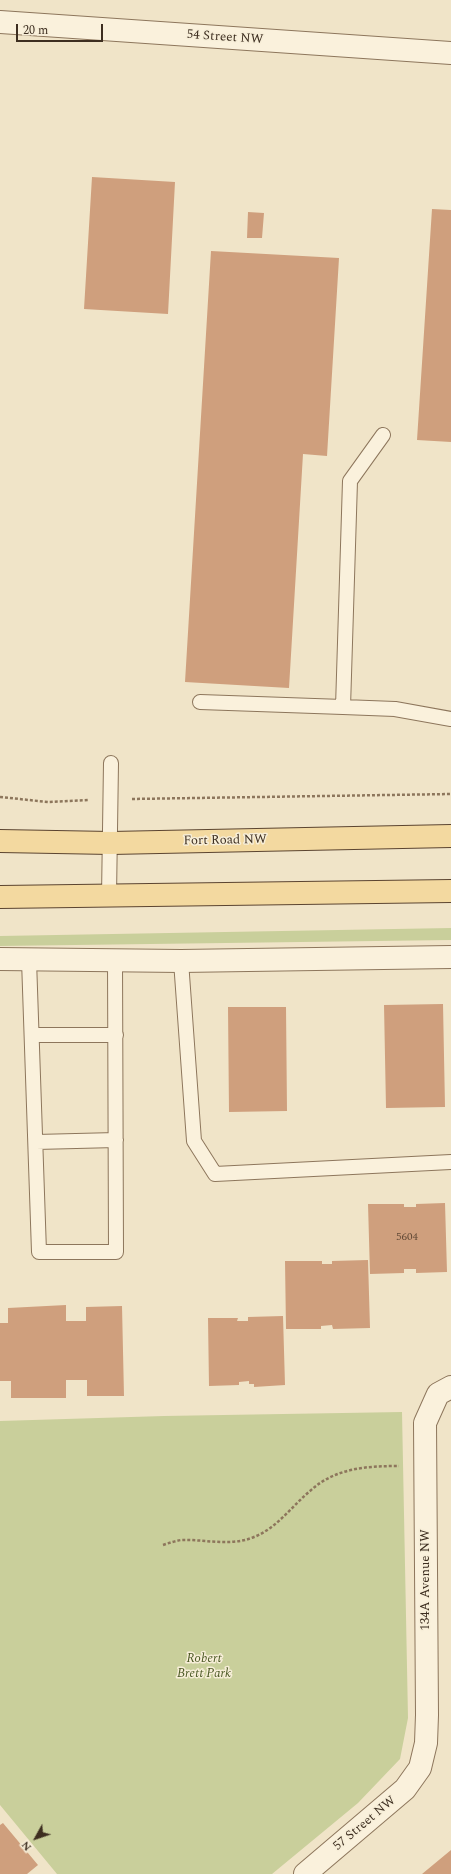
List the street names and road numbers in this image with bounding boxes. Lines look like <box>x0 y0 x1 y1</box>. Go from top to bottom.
street label: 54 Street NW <box>186 28 264 48</box>
street label: Fort Road NW <box>183 832 267 850</box>
street label: 134A Avenue NW <box>418 1529 434 1631</box>
street label: 57 Street NW <box>331 1793 399 1855</box>

